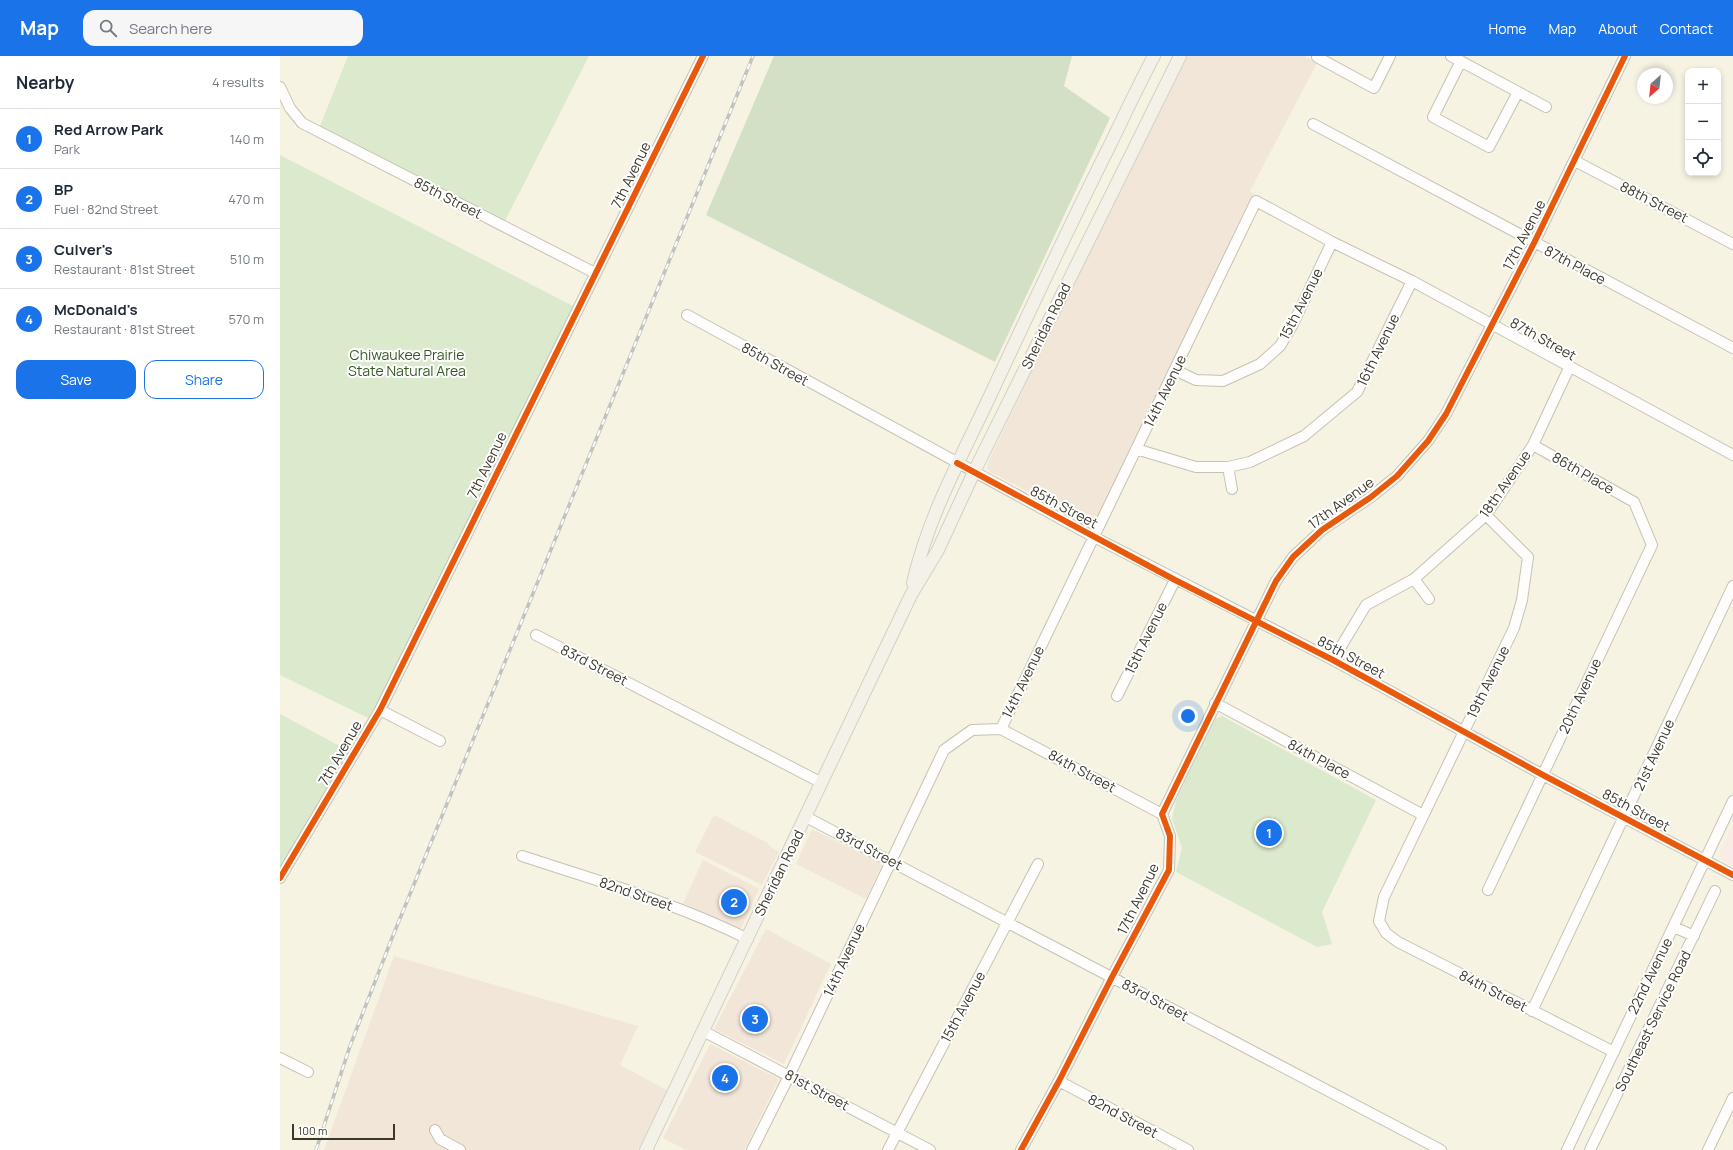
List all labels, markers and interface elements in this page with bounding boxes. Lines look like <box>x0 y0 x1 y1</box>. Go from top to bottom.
search box <box>83 10 363 46</box>
text: Map <box>20 15 59 41</box>
icon: search <box>97 17 119 39</box>
text: Search here <box>129 18 212 39</box>
text: Home <box>1489 19 1526 38</box>
text: Map <box>1548 19 1576 38</box>
text: About <box>1598 19 1638 38</box>
text: Contact <box>1660 19 1713 38</box>
north arrow <box>1637 68 1673 104</box>
map controls <box>1685 68 1721 176</box>
button: + <box>1685 68 1721 104</box>
text: Nearby <box>16 71 74 94</box>
text: 4 results <box>212 73 264 91</box>
button: − <box>1685 104 1721 140</box>
text: Red Arrow Park <box>54 119 163 140</box>
text: 1 <box>26 130 32 148</box>
text: 140 m <box>230 130 264 148</box>
street label: 7th Avenue <box>606 138 655 211</box>
text: Park <box>54 140 80 158</box>
button: locate <box>1685 140 1721 176</box>
street label: 85th Street <box>411 172 486 223</box>
street label: 88th Street <box>1617 176 1692 227</box>
text: BP <box>54 179 73 200</box>
text: 2 <box>25 190 33 208</box>
text: 470 m <box>228 190 264 208</box>
street label: 17th Avenue <box>1498 196 1550 273</box>
text: Fuel · 82nd Street <box>54 200 158 218</box>
text: Culver's <box>54 239 113 260</box>
street label: 87th Place <box>1541 240 1609 289</box>
text: 3 <box>25 250 33 268</box>
text: 510 m <box>230 250 264 268</box>
text: Restaurant · 81st Street <box>54 260 195 278</box>
street label: 15th Avenue <box>1274 265 1327 343</box>
street label: Sheridan Road <box>1016 279 1075 372</box>
text: McDonald's <box>54 299 138 320</box>
text: 4 <box>25 310 33 328</box>
text: 570 m <box>228 310 264 328</box>
street label: 16th Avenue <box>1352 310 1403 389</box>
street label: 87th Street <box>1507 313 1580 365</box>
text: Restaurant · 81st Street <box>54 320 195 338</box>
street label: 85th Street <box>738 337 813 390</box>
park label: Chiwaukee Prairie State Natural Area <box>348 345 466 380</box>
street label: 14th Avenue <box>1139 351 1190 430</box>
button: Save <box>16 360 136 399</box>
button: Share <box>144 360 264 399</box>
street label: 7th Avenue <box>462 428 511 501</box>
street label: 18th Avenue <box>1474 446 1535 521</box>
street label: 86th Place <box>1549 447 1618 498</box>
street label: 17th Avenue <box>1304 472 1377 533</box>
street label: 85th Street <box>1027 481 1102 533</box>
street label: 15th Avenue <box>1120 598 1171 677</box>
street label: 85th Street <box>1314 631 1389 683</box>
street label: 83rd Street <box>557 640 631 690</box>
street label: 14th Avenue <box>997 642 1048 721</box>
street label: 19th Avenue <box>1462 642 1513 721</box>
street label: 20th Avenue <box>1554 655 1605 737</box>
your location <box>1178 706 1198 726</box>
street label: 21st Avenue <box>1629 716 1678 794</box>
street label: 7th Avenue <box>313 717 366 789</box>
street label: 84th Place <box>1285 734 1354 783</box>
street label: 84th Street <box>1045 745 1120 797</box>
street label: 85th Street <box>1599 784 1674 836</box>
pin: 1 <box>1256 818 1282 848</box>
street label: 83rd Street <box>833 823 906 874</box>
street label: Sheridan Road <box>749 826 808 919</box>
street label: 17th Avenue <box>1112 860 1163 938</box>
street label: 82nd Street <box>597 872 676 915</box>
pin: 2 <box>721 887 747 917</box>
street label: 14th Avenue <box>818 920 869 999</box>
street label: 22nd Avenue <box>1623 934 1676 1017</box>
street label: Southeast Service Road <box>1610 947 1695 1094</box>
street label: 84th Street <box>1456 965 1531 1016</box>
street label: 15th Avenue <box>936 968 989 1046</box>
street label: 83rd Street <box>1119 974 1192 1025</box>
pin: 3 <box>742 1004 768 1034</box>
pin: 4 <box>712 1063 738 1093</box>
street label: 81st Street <box>782 1065 853 1115</box>
street label: 82nd Street <box>1085 1089 1162 1142</box>
scale bar <box>292 1122 395 1141</box>
text: 100 m <box>298 1123 327 1138</box>

